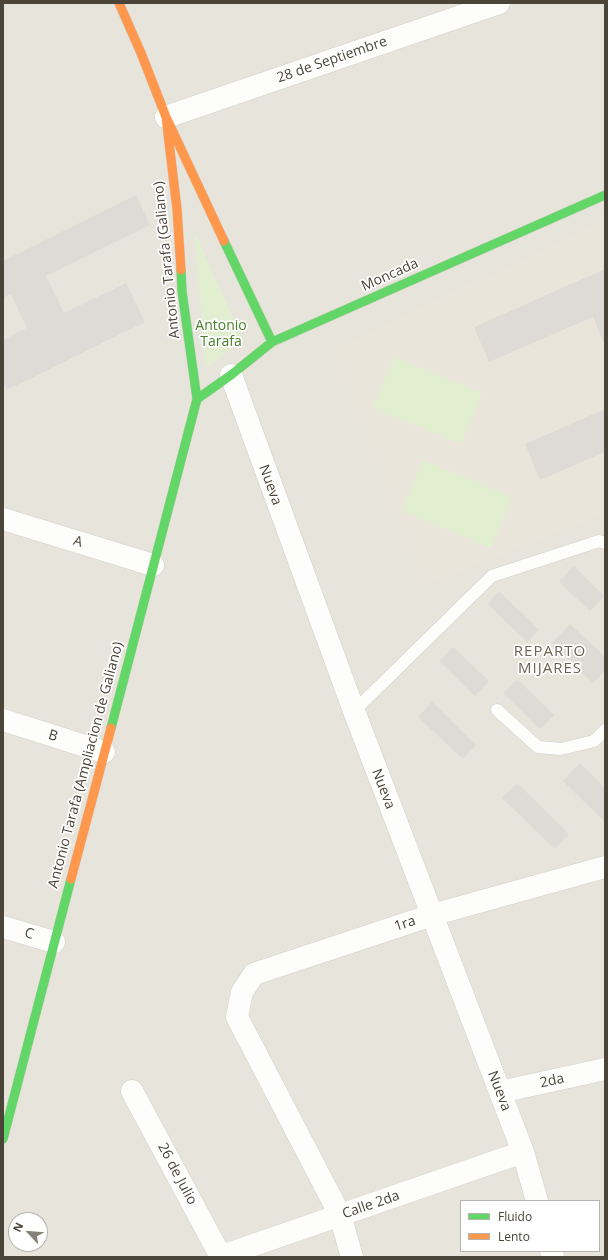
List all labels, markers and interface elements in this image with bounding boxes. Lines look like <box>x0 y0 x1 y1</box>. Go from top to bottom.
street label: 28 de Septiembre <box>275 33 389 87</box>
street label: Antonio Tarafa (Galiano) <box>150 180 184 340</box>
street label: Moncada <box>359 255 421 295</box>
park label: Antonio Tarafa <box>195 318 247 350</box>
street label: Nueva <box>255 463 285 507</box>
street label: A <box>71 533 85 551</box>
street label: Antonio Tarafa (Ampliacion de Galiano) <box>45 640 127 890</box>
district label: REPARTO MIJARES <box>514 643 586 678</box>
street label: B <box>46 727 60 745</box>
street label: Nueva <box>368 766 398 812</box>
street label: 1ra <box>392 913 418 935</box>
street label: C <box>22 925 36 943</box>
street label: Nueva <box>484 1068 514 1114</box>
street label: 2da <box>538 1070 566 1092</box>
street label: 26 de Julio <box>154 1140 200 1208</box>
street label: Calle 2da <box>340 1187 402 1223</box>
legend <box>460 1200 600 1252</box>
text: Fluido <box>498 1208 532 1225</box>
north arrow <box>8 1212 48 1252</box>
text: N <box>9 1220 26 1234</box>
text: Lento <box>498 1228 530 1245</box>

